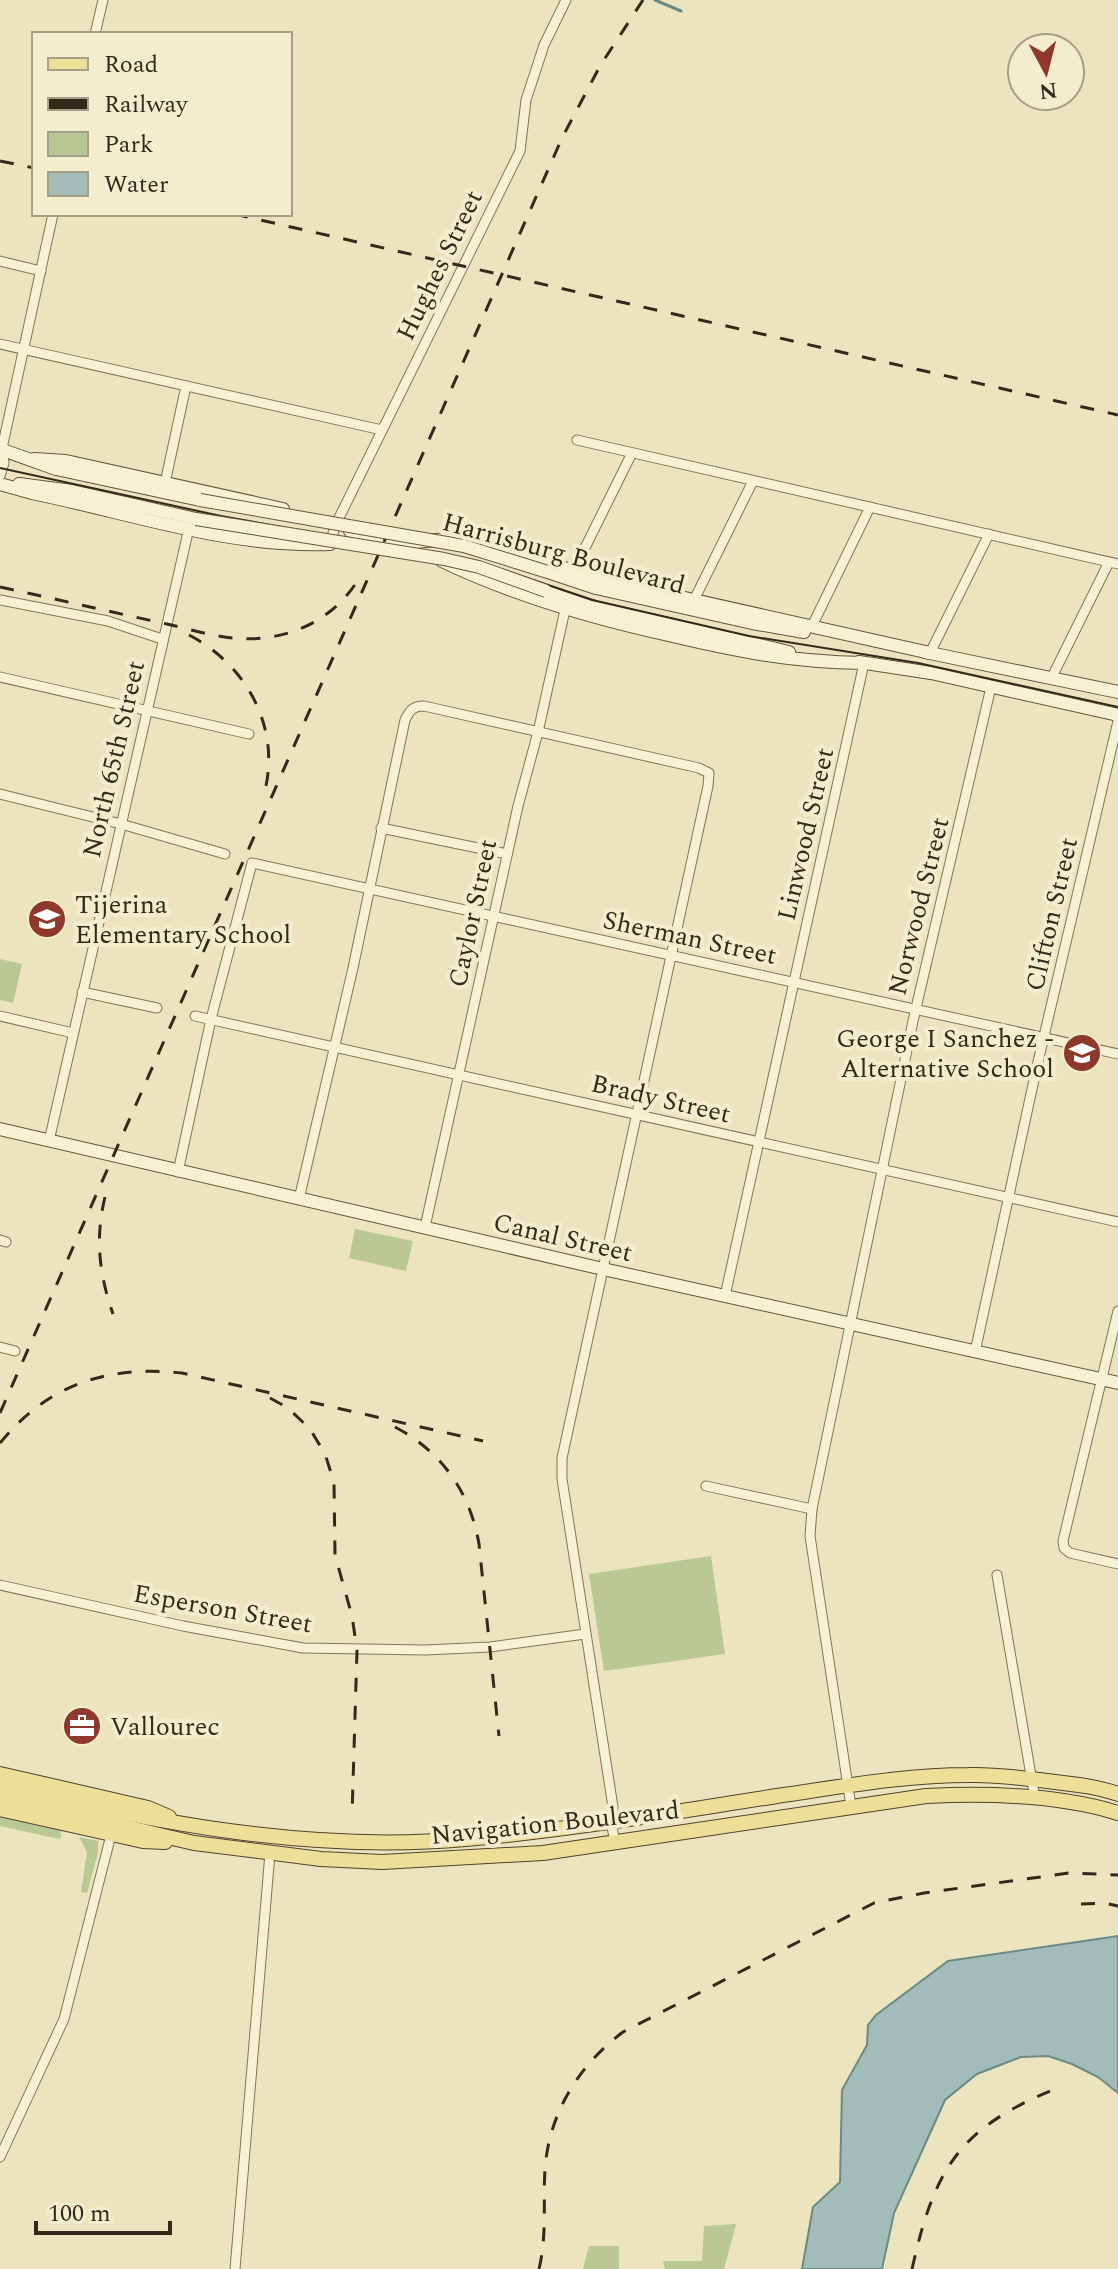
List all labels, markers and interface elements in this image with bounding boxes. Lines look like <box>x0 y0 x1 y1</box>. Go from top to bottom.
legend <box>32 32 292 216</box>
north arrow <box>1006 32 1086 112</box>
text: Road <box>104 47 158 83</box>
text: N <box>1037 73 1059 108</box>
text: Railway <box>104 87 189 123</box>
text: Park <box>104 127 154 163</box>
text: Water <box>104 167 168 203</box>
street label: Hughes Street <box>386 183 494 348</box>
street label: Harrisburg Boulevard <box>438 502 690 606</box>
street label: North 65th Street <box>72 657 156 862</box>
street label: Linwood Street <box>767 744 845 925</box>
street label: Norwood Street <box>878 813 960 1000</box>
street label: Clifton Street <box>1015 833 1089 995</box>
street label: Caylor Street <box>438 835 508 991</box>
place label: Tijerina Elementary School <box>75 885 291 955</box>
school or university icon: Tijerina Elementary School <box>26 898 68 940</box>
street label: Sherman Street <box>599 900 780 976</box>
place label: George I Sanchez - Alternative School <box>836 1019 1054 1089</box>
school or university icon: George I Sanchez - Alternative School <box>1061 1032 1103 1074</box>
street label: Brady Street <box>587 1063 735 1134</box>
street label: Canal Street <box>489 1203 636 1273</box>
street label: Esperson Street <box>130 1574 315 1644</box>
office icon: Vallourec <box>61 1705 103 1747</box>
place label: Vallourec <box>110 1707 220 1747</box>
street label: Navigation Boulevard <box>429 1790 681 1856</box>
scale bar <box>36 2185 170 2235</box>
text: 100 m <box>48 2196 111 2232</box>

